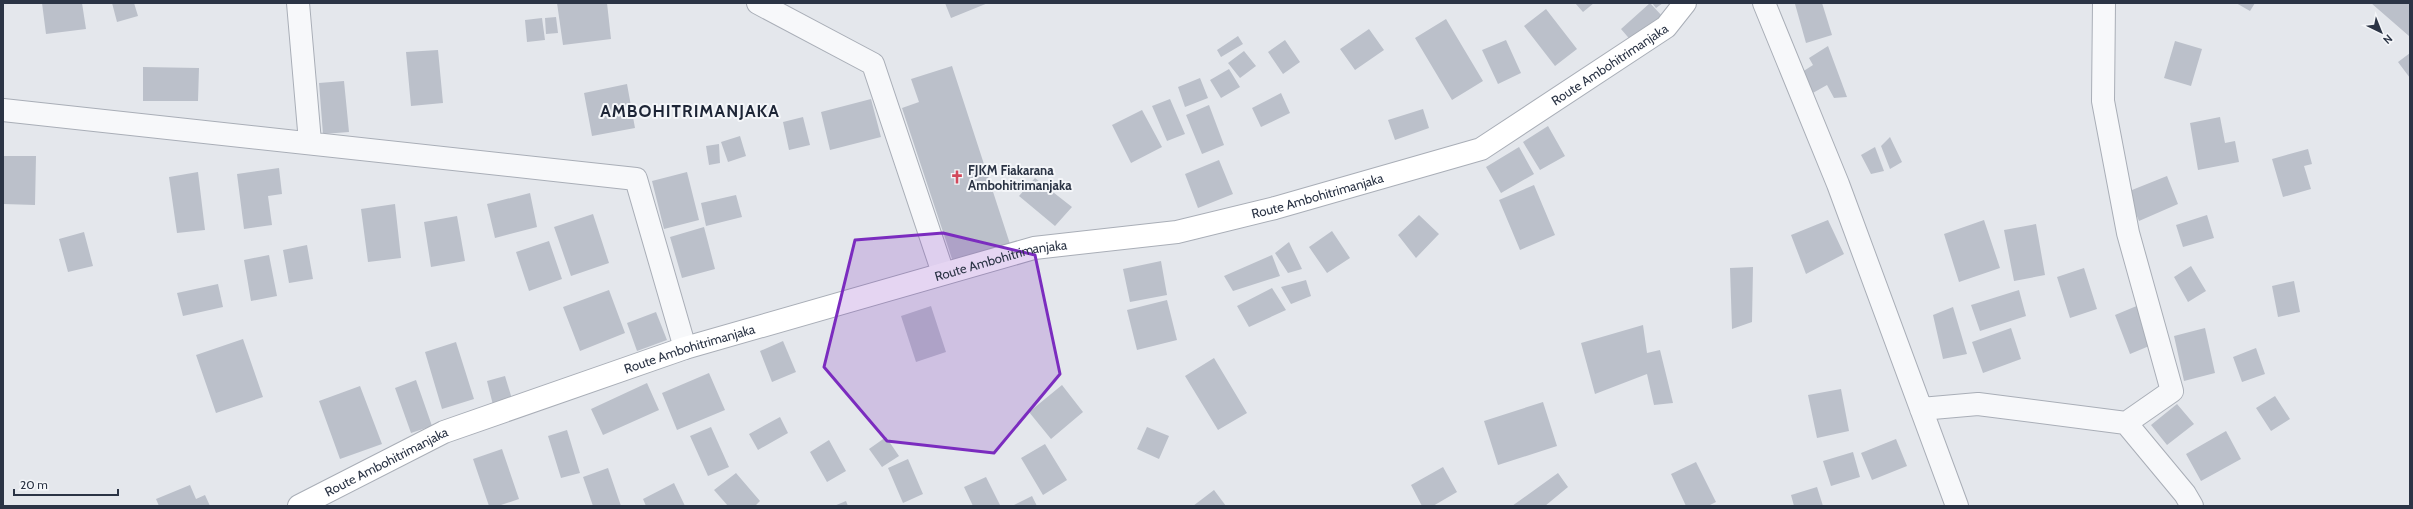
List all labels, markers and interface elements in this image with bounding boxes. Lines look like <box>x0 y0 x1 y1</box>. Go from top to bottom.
north arrow <box>2361 12 2401 52</box>
street label: Route Ambohitrimanjaka <box>1548 20 1671 108</box>
text: N <box>2380 32 2395 47</box>
district label: AMBOHITRIMANJAKA <box>600 101 780 121</box>
place label: FJKM Fiakarana Ambohitrimanjaka <box>968 162 1072 193</box>
church icon: FJKM Fiakarana Ambohitrimanjaka <box>949 169 965 185</box>
street label: Route Ambohitrimanjaka <box>1250 169 1386 221</box>
street label: Route Ambohitrimanjaka <box>933 236 1069 284</box>
street label: Route Ambohitrimanjaka <box>622 320 757 377</box>
street label: Route Ambohitrimanjaka <box>322 423 451 500</box>
scale bar <box>14 471 118 497</box>
text: 20 m <box>20 477 48 492</box>

